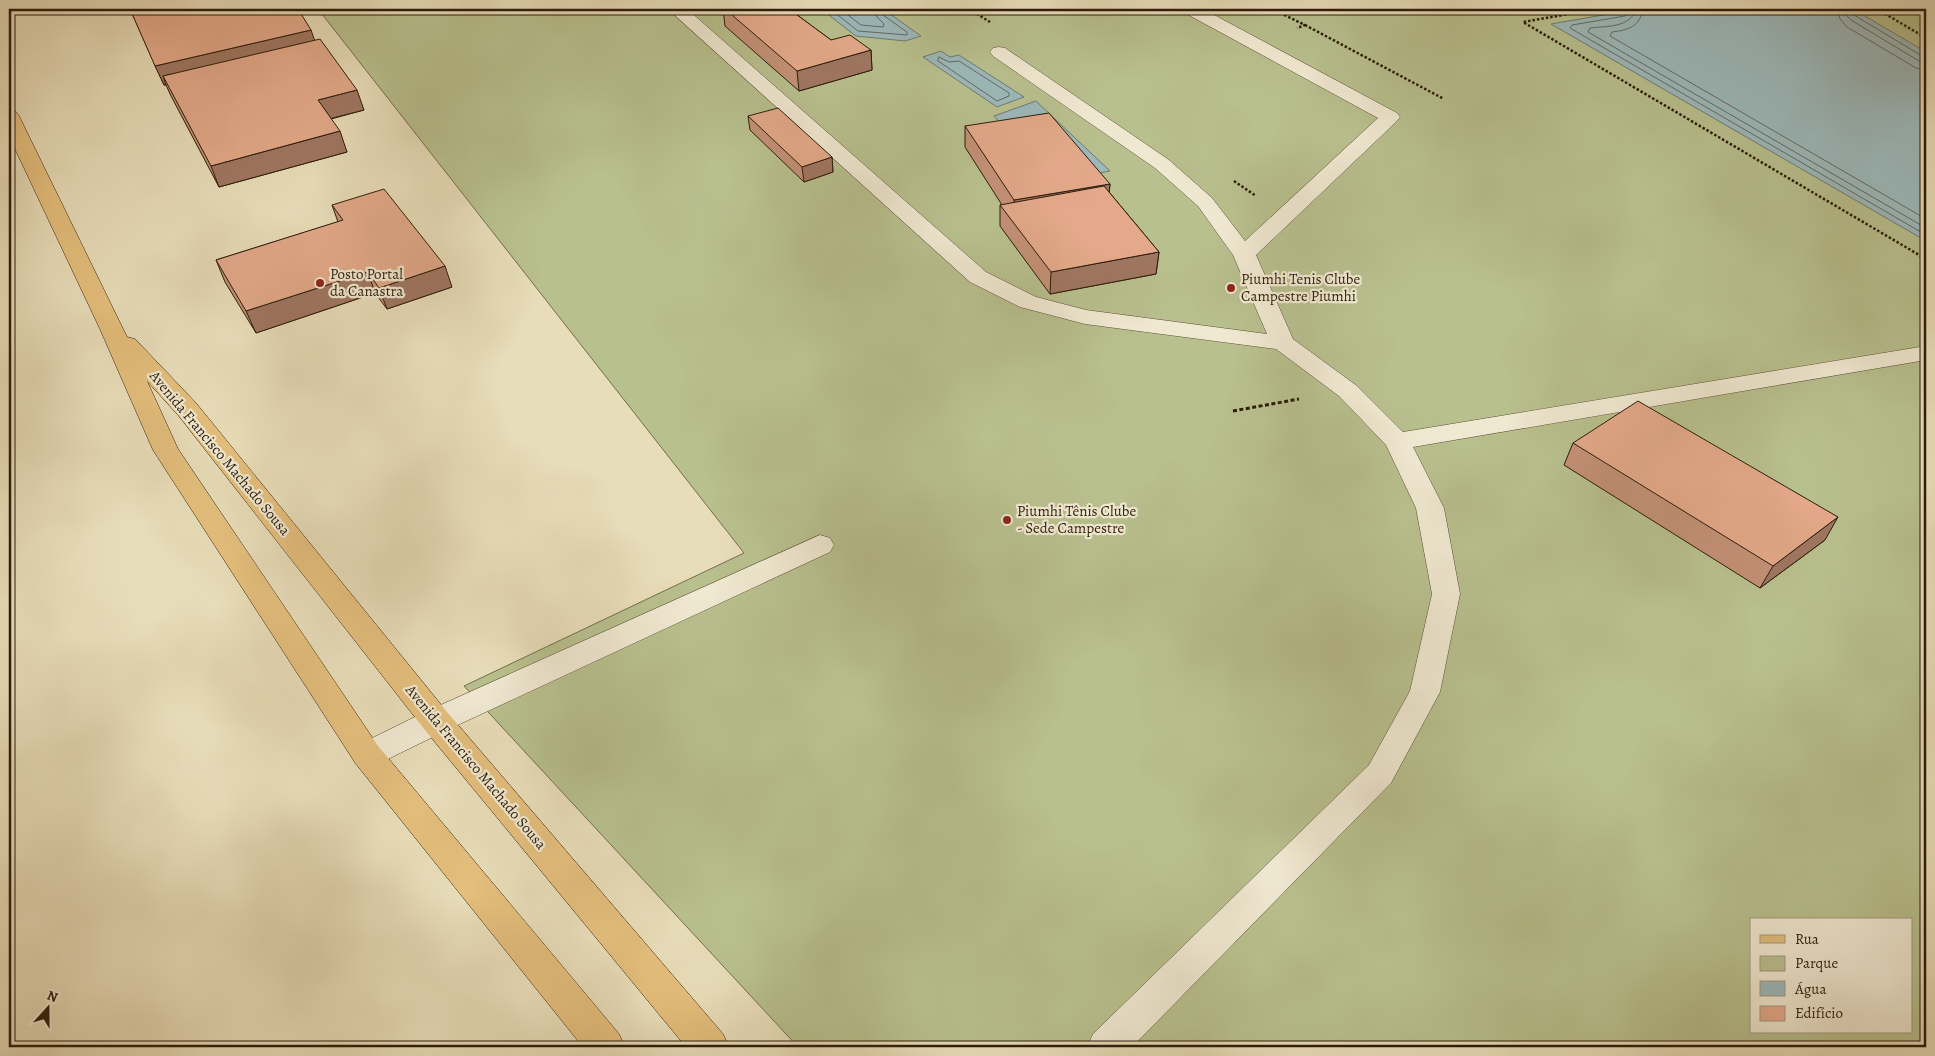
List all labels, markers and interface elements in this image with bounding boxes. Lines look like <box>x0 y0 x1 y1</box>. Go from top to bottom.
place label: Posto Portal da Canastra <box>330 264 403 301</box>
place label: Piumhi Tenis Clube Campestre Piumhi <box>1241 269 1360 306</box>
marker: Posto Portal da Canastra <box>314 277 326 289</box>
marker: Piumhi Tenis Clube Campestre Piumhi <box>1225 282 1237 294</box>
street label: Avenida Francisco Machado Sousa <box>144 366 295 540</box>
place label: Piumhi Tênis Clube - Sede Campestre <box>1017 501 1136 538</box>
marker: Piumhi Tênis Clube - Sede Campestre <box>1001 514 1013 526</box>
street label: Avenida Francisco Machado Sousa <box>400 680 551 854</box>
legend <box>1750 918 1912 1034</box>
text: Rua <box>1795 929 1819 949</box>
text: Parque <box>1795 953 1838 973</box>
text: Água <box>1794 979 1826 999</box>
north arrow <box>22 984 72 1034</box>
text: N <box>44 986 61 1007</box>
text: Edifício <box>1795 1003 1843 1023</box>

